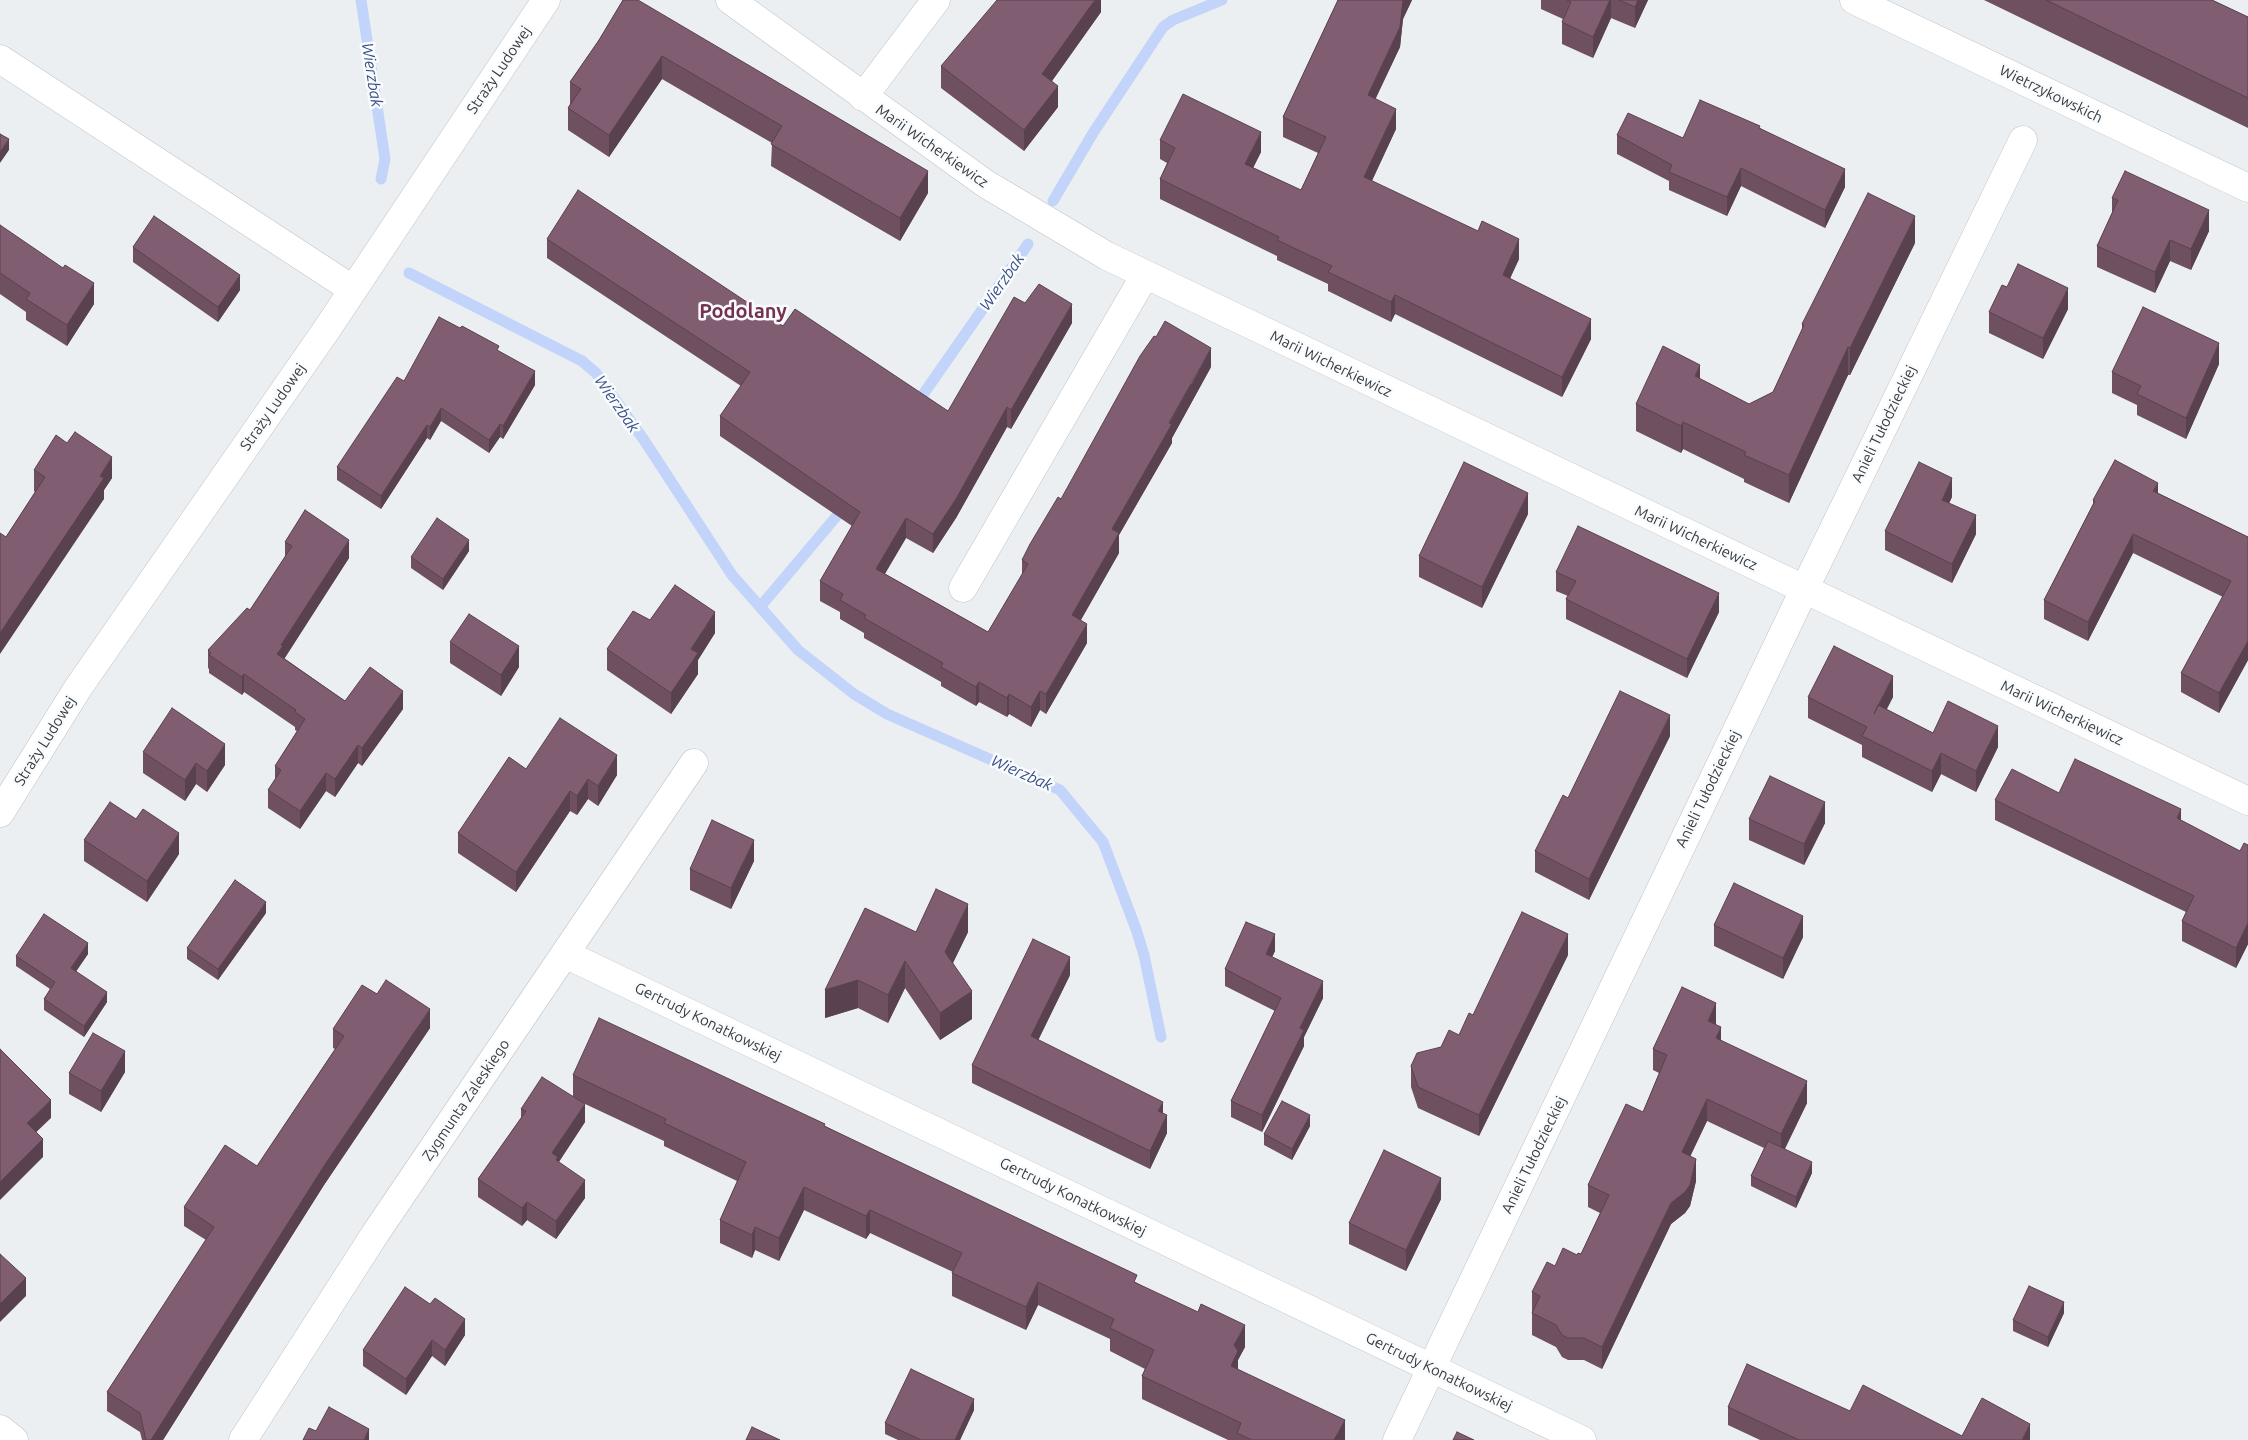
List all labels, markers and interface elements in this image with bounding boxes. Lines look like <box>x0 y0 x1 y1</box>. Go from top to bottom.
street label: Straży Ludowej <box>463 23 535 117</box>
water label: Wierzbak <box>357 41 387 109</box>
street label: Wietrzykowskich <box>1996 61 2106 127</box>
street label: Marii Wicherkiewicz <box>872 100 992 192</box>
water label: Wierzbak <box>975 250 1029 314</box>
district label: Podolany <box>699 299 787 323</box>
street label: Marii Wicherkiewicz <box>1267 327 1395 401</box>
street label: Straży Ludowej <box>236 360 310 454</box>
street label: Anieli Tułodzieckiej <box>1848 362 1920 486</box>
water label: Wierzbak <box>590 372 644 436</box>
street label: Marii Wicherkiewicz <box>1632 502 1760 574</box>
street label: Marii Wicherkiewicz <box>1998 677 2126 749</box>
street label: Straży Ludowej <box>10 693 80 789</box>
street label: Anieli Tułodzieckiej <box>1672 727 1744 851</box>
water label: Wierzbak <box>988 751 1056 795</box>
street label: Gertrudy Konatkowskiej <box>632 979 784 1065</box>
street label: Zygmunta Zaleskiego <box>419 1036 513 1164</box>
street label: Anieli Tułodzieckiej <box>1498 1093 1570 1217</box>
street label: Gertrudy Konatkowskiej <box>997 1154 1149 1240</box>
street label: Gertrudy Konatkowskiej <box>1363 1329 1515 1415</box>

